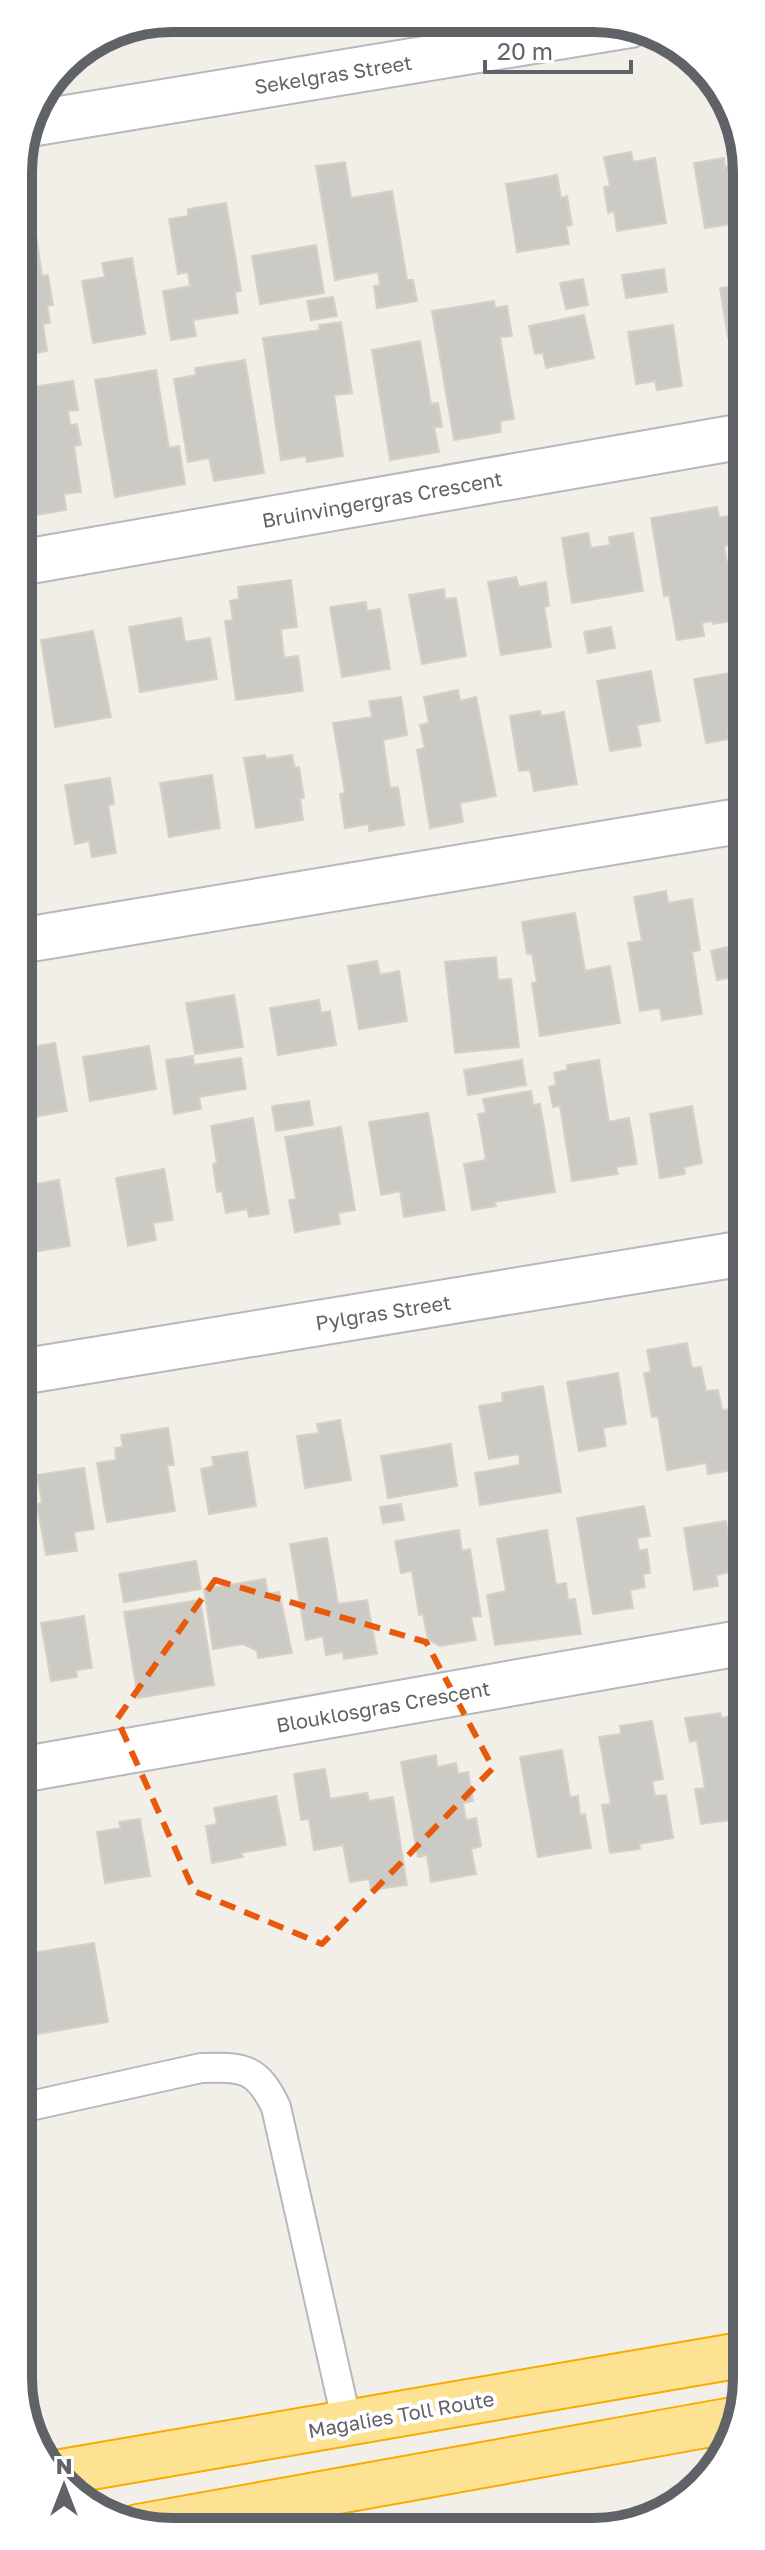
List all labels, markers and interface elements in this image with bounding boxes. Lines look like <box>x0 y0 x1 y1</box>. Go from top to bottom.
scale bar <box>485 24 631 74</box>
text: 20 m <box>497 36 553 65</box>
street label: Sekelgras Street <box>253 50 413 98</box>
street label: Bruinvingergras Crescent <box>260 466 504 532</box>
street label: Pylgras Street <box>314 1289 452 1335</box>
street label: Blouklosgras Crescent <box>274 1675 492 1737</box>
street label: Magalies Toll Route <box>306 2386 496 2442</box>
north arrow <box>24 2446 104 2526</box>
text: N <box>56 2452 72 2479</box>

